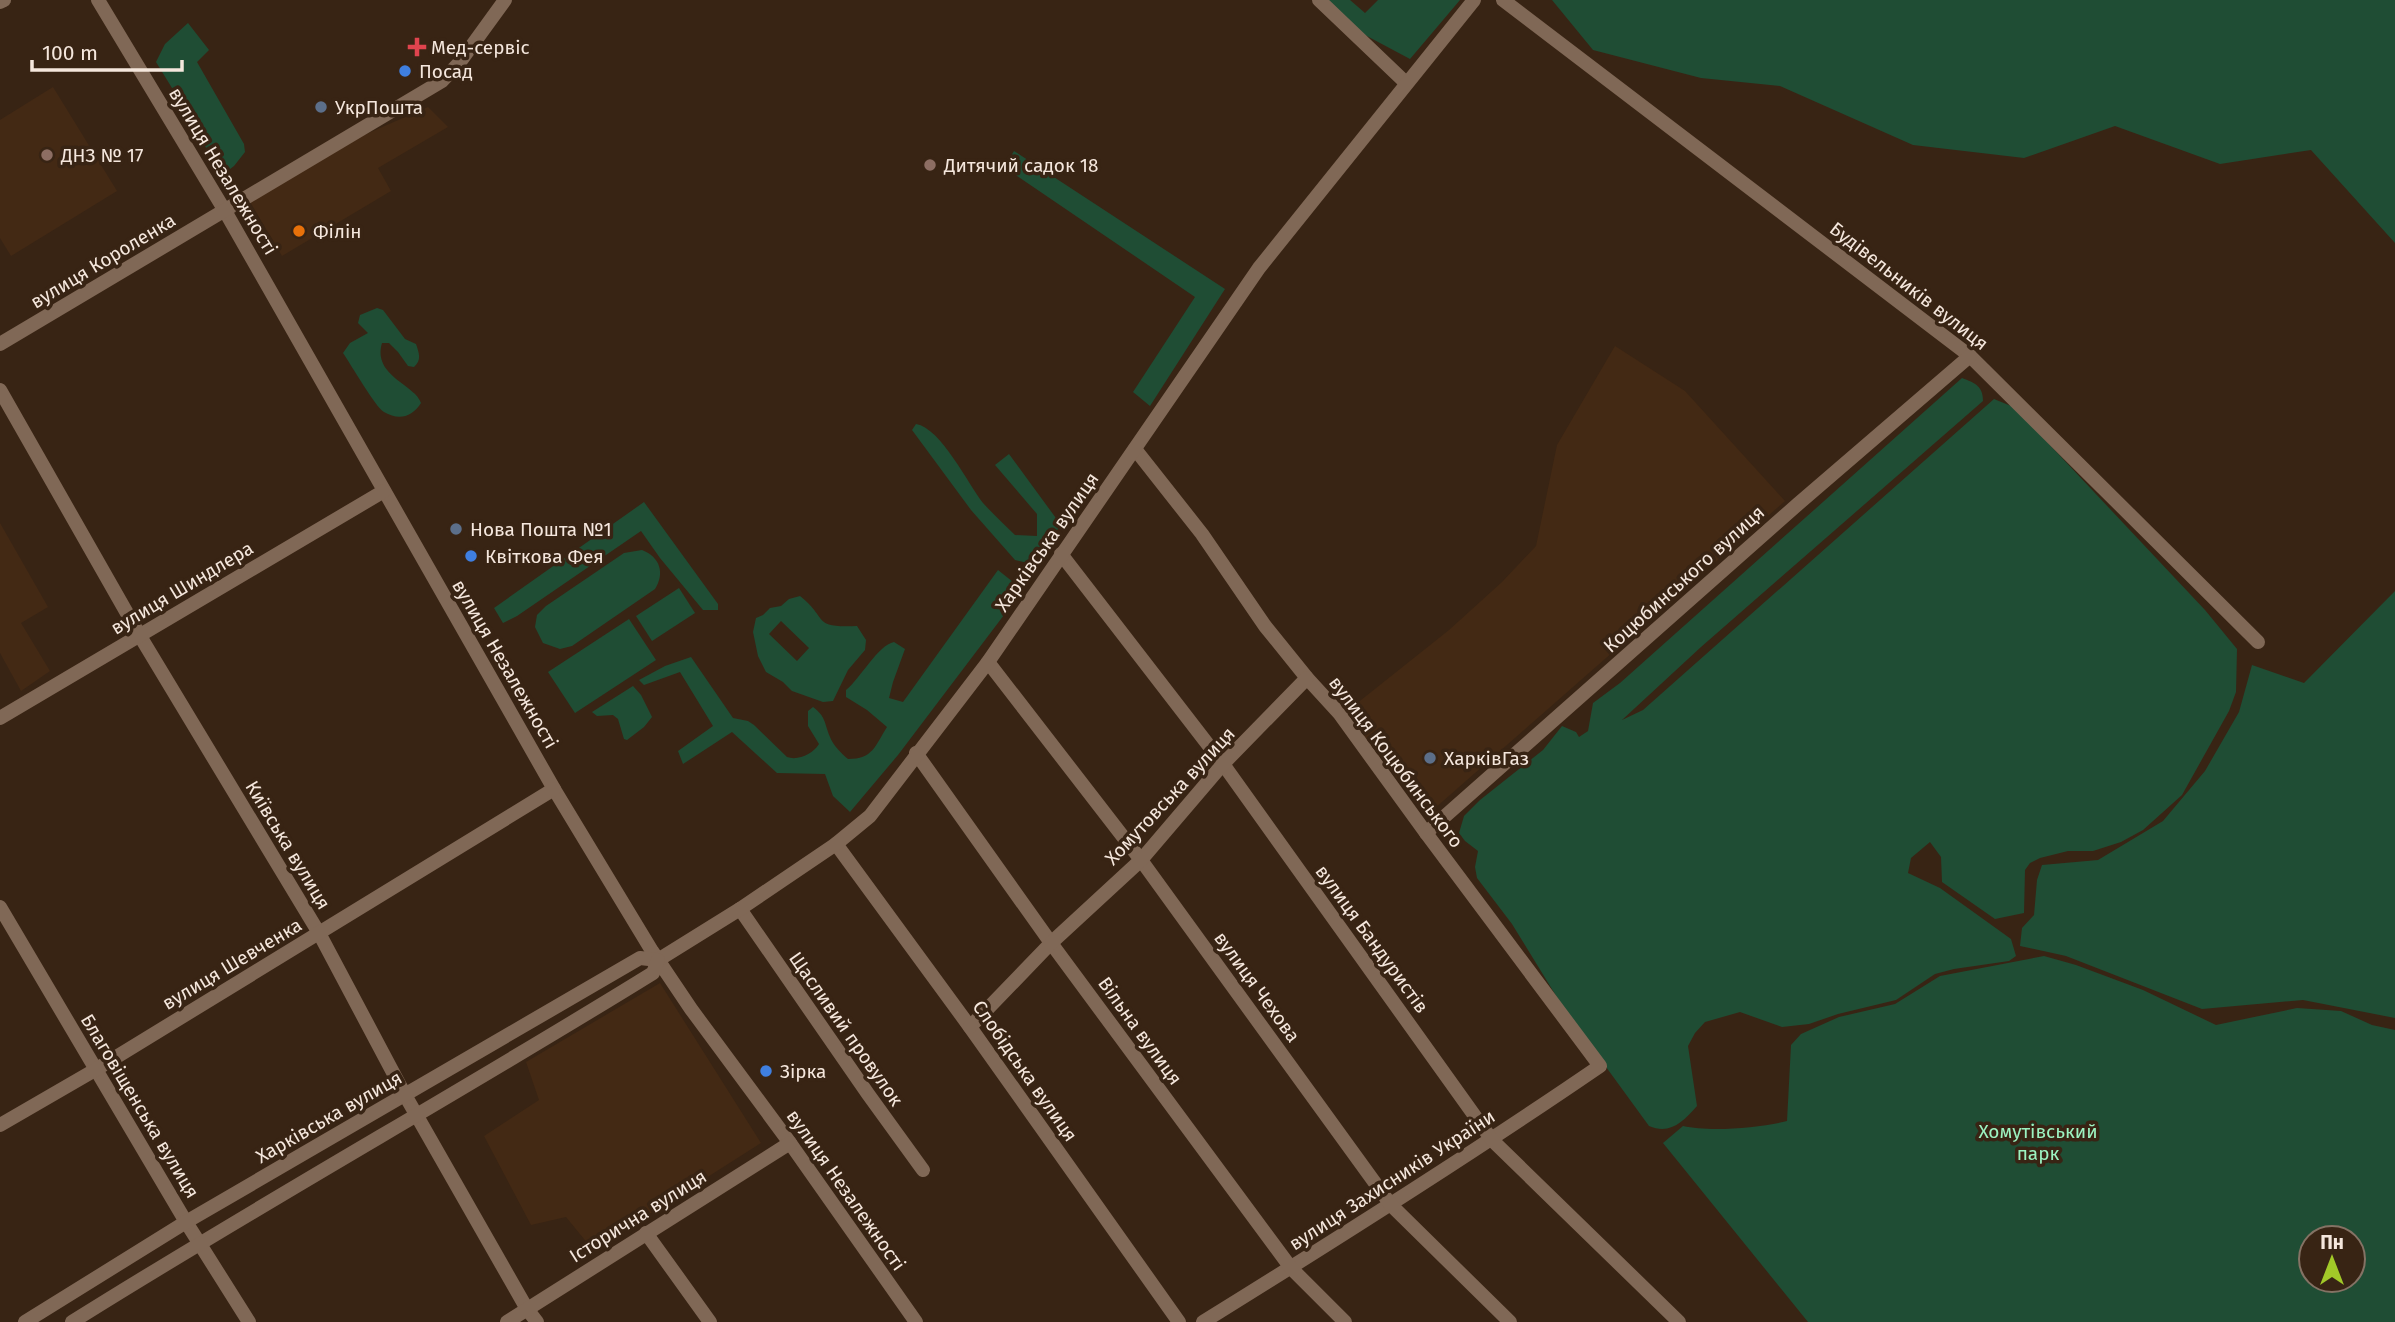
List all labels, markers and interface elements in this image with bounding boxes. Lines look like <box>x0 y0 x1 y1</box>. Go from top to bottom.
scale bar <box>32 28 182 72</box>
place label: Мед-сервіс <box>431 36 530 59</box>
marker: Мед-сервіс <box>409 39 425 55</box>
text: 100 m <box>42 40 98 66</box>
place label: Посад <box>419 60 473 83</box>
marker: Посад <box>397 63 413 79</box>
street label: вулиця Незалежності <box>164 83 282 259</box>
place label: УкрПошта <box>335 96 423 119</box>
marker: УкрПошта <box>313 99 329 115</box>
place label: ДНЗ № 17 <box>60 144 143 167</box>
marker: ДНЗ № 17 <box>39 147 55 163</box>
place label: Дитячий садок 18 <box>943 154 1098 177</box>
marker: Дитячий садок 18 <box>922 157 938 173</box>
street label: вулиця Короленка <box>26 209 180 313</box>
street label: Будівельників вулиця <box>1825 217 1993 355</box>
place label: Філін <box>313 220 362 243</box>
marker: Філін <box>291 223 307 239</box>
street label: Харківська вулиця <box>990 468 1104 616</box>
street label: Коцюбинського вулиця <box>1599 501 1769 657</box>
place label: Нова Пошта №1 <box>470 518 612 541</box>
marker: Нова Пошта №1 <box>448 521 464 537</box>
street label: вулиця Шиндлера <box>107 536 257 640</box>
place label: Квіткова Фея <box>485 545 604 568</box>
marker: Квіткова Фея <box>463 548 479 564</box>
street label: вулиця Незалежності <box>447 575 563 753</box>
street label: вулиця Коцюбинського <box>1324 672 1468 852</box>
street label: Хомутовська вулиця <box>1100 722 1240 870</box>
place label: ХарківГаз <box>1444 747 1529 770</box>
marker: ХарківГаз <box>1422 750 1438 766</box>
street label: Київська вулиця <box>241 777 335 913</box>
street label: вулиця Бандуристів <box>1311 860 1433 1018</box>
street label: вулиця Шевченка <box>158 913 306 1015</box>
street label: вулиця Чехова <box>1209 927 1305 1047</box>
street label: Щасливий провулок <box>784 947 908 1111</box>
street label: Вільна вулиця <box>1093 973 1187 1089</box>
street label: Слобідська вулиця <box>968 996 1082 1146</box>
street label: Благовіщенська вулиця <box>76 1010 204 1202</box>
place label: Зірка <box>780 1060 826 1083</box>
marker: Зірка <box>758 1063 774 1079</box>
street label: Харківська вулиця <box>252 1066 406 1168</box>
street label: вулиця Незалежності <box>782 1105 910 1275</box>
street label: вулиця Захисників України <box>1285 1105 1499 1255</box>
park label: Хомутівський парк <box>1978 1120 2098 1165</box>
street label: Історична вулиця <box>565 1165 711 1267</box>
north arrow <box>2297 1224 2367 1294</box>
text: Пн <box>2320 1231 2344 1254</box>

